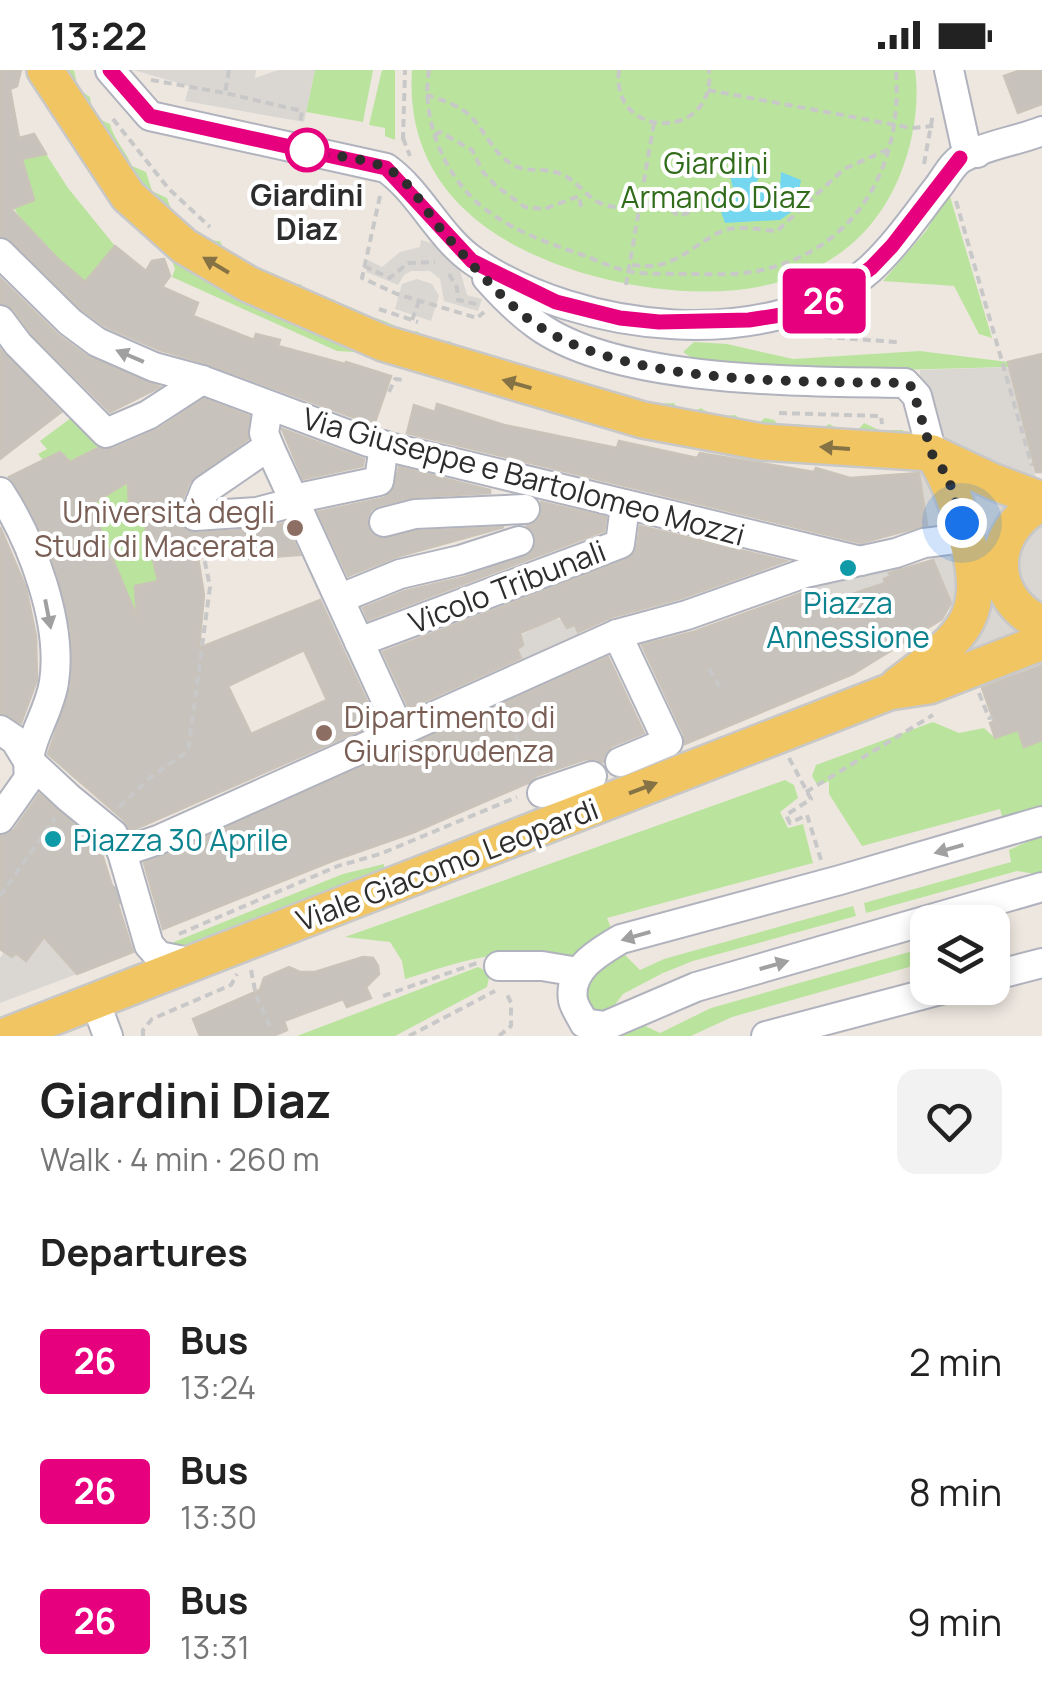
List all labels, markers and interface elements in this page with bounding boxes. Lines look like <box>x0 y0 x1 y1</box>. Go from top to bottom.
text: 13:22 <box>50 9 147 61</box>
marker: Giardini Diaz <box>286 129 328 171</box>
park label: Giardini Armando Diaz <box>621 142 811 217</box>
place label: Giardini Diaz <box>250 174 364 249</box>
one-way arrow <box>202 257 230 274</box>
line badge: 26 <box>779 268 869 334</box>
text: 26 <box>803 277 845 325</box>
one-way arrow <box>115 348 145 364</box>
one-way arrow <box>502 376 532 391</box>
street label: Via Giuseppe e Bartolomeo Mozzi <box>298 397 750 555</box>
one-way arrow <box>819 440 851 456</box>
place label: Università degli Studi di Macerata <box>34 491 275 566</box>
your location <box>937 498 987 548</box>
marker: Università degli Studi di Macerata <box>284 517 306 539</box>
street label: Vicolo Tribunali <box>403 530 611 642</box>
marker: Piazza Annessione <box>837 557 859 579</box>
place label: Piazza Annessione <box>766 582 930 657</box>
one-way arrow <box>41 599 56 631</box>
place label: Dipartimento di Giurisprudenza <box>344 696 556 771</box>
marker: Dipartimento di Giurisprudenza <box>313 722 335 744</box>
one-way arrow <box>628 779 658 795</box>
street label: Viale Giacomo Leopardi <box>290 788 604 940</box>
place label: Piazza 30 Aprile <box>73 819 288 860</box>
marker: Piazza 30 Aprile <box>42 828 64 850</box>
one-way arrow <box>933 842 963 857</box>
map controls <box>910 905 1010 1005</box>
button: layers <box>910 905 1010 1005</box>
one-way arrow <box>620 929 650 944</box>
one-way arrow <box>759 957 790 972</box>
text: Giardini Diaz <box>40 1067 331 1132</box>
button: heart <box>897 1069 1002 1174</box>
text: Walk · 4 min · 260 m <box>40 1137 320 1181</box>
text: Departures <box>40 1225 248 1277</box>
text: Bus <box>180 1313 248 1365</box>
text: 2 min <box>909 1335 1002 1387</box>
text: 26 <box>74 1337 116 1385</box>
text: 13:24 <box>180 1365 256 1409</box>
text: Bus <box>180 1443 248 1495</box>
text: 8 min <box>909 1465 1002 1517</box>
text: 26 <box>74 1467 116 1515</box>
text: 13:30 <box>180 1495 257 1539</box>
text: Bus <box>180 1573 248 1625</box>
text: 9 min <box>907 1595 1002 1647</box>
text: 26 <box>74 1597 116 1645</box>
text: 13:31 <box>180 1625 250 1669</box>

